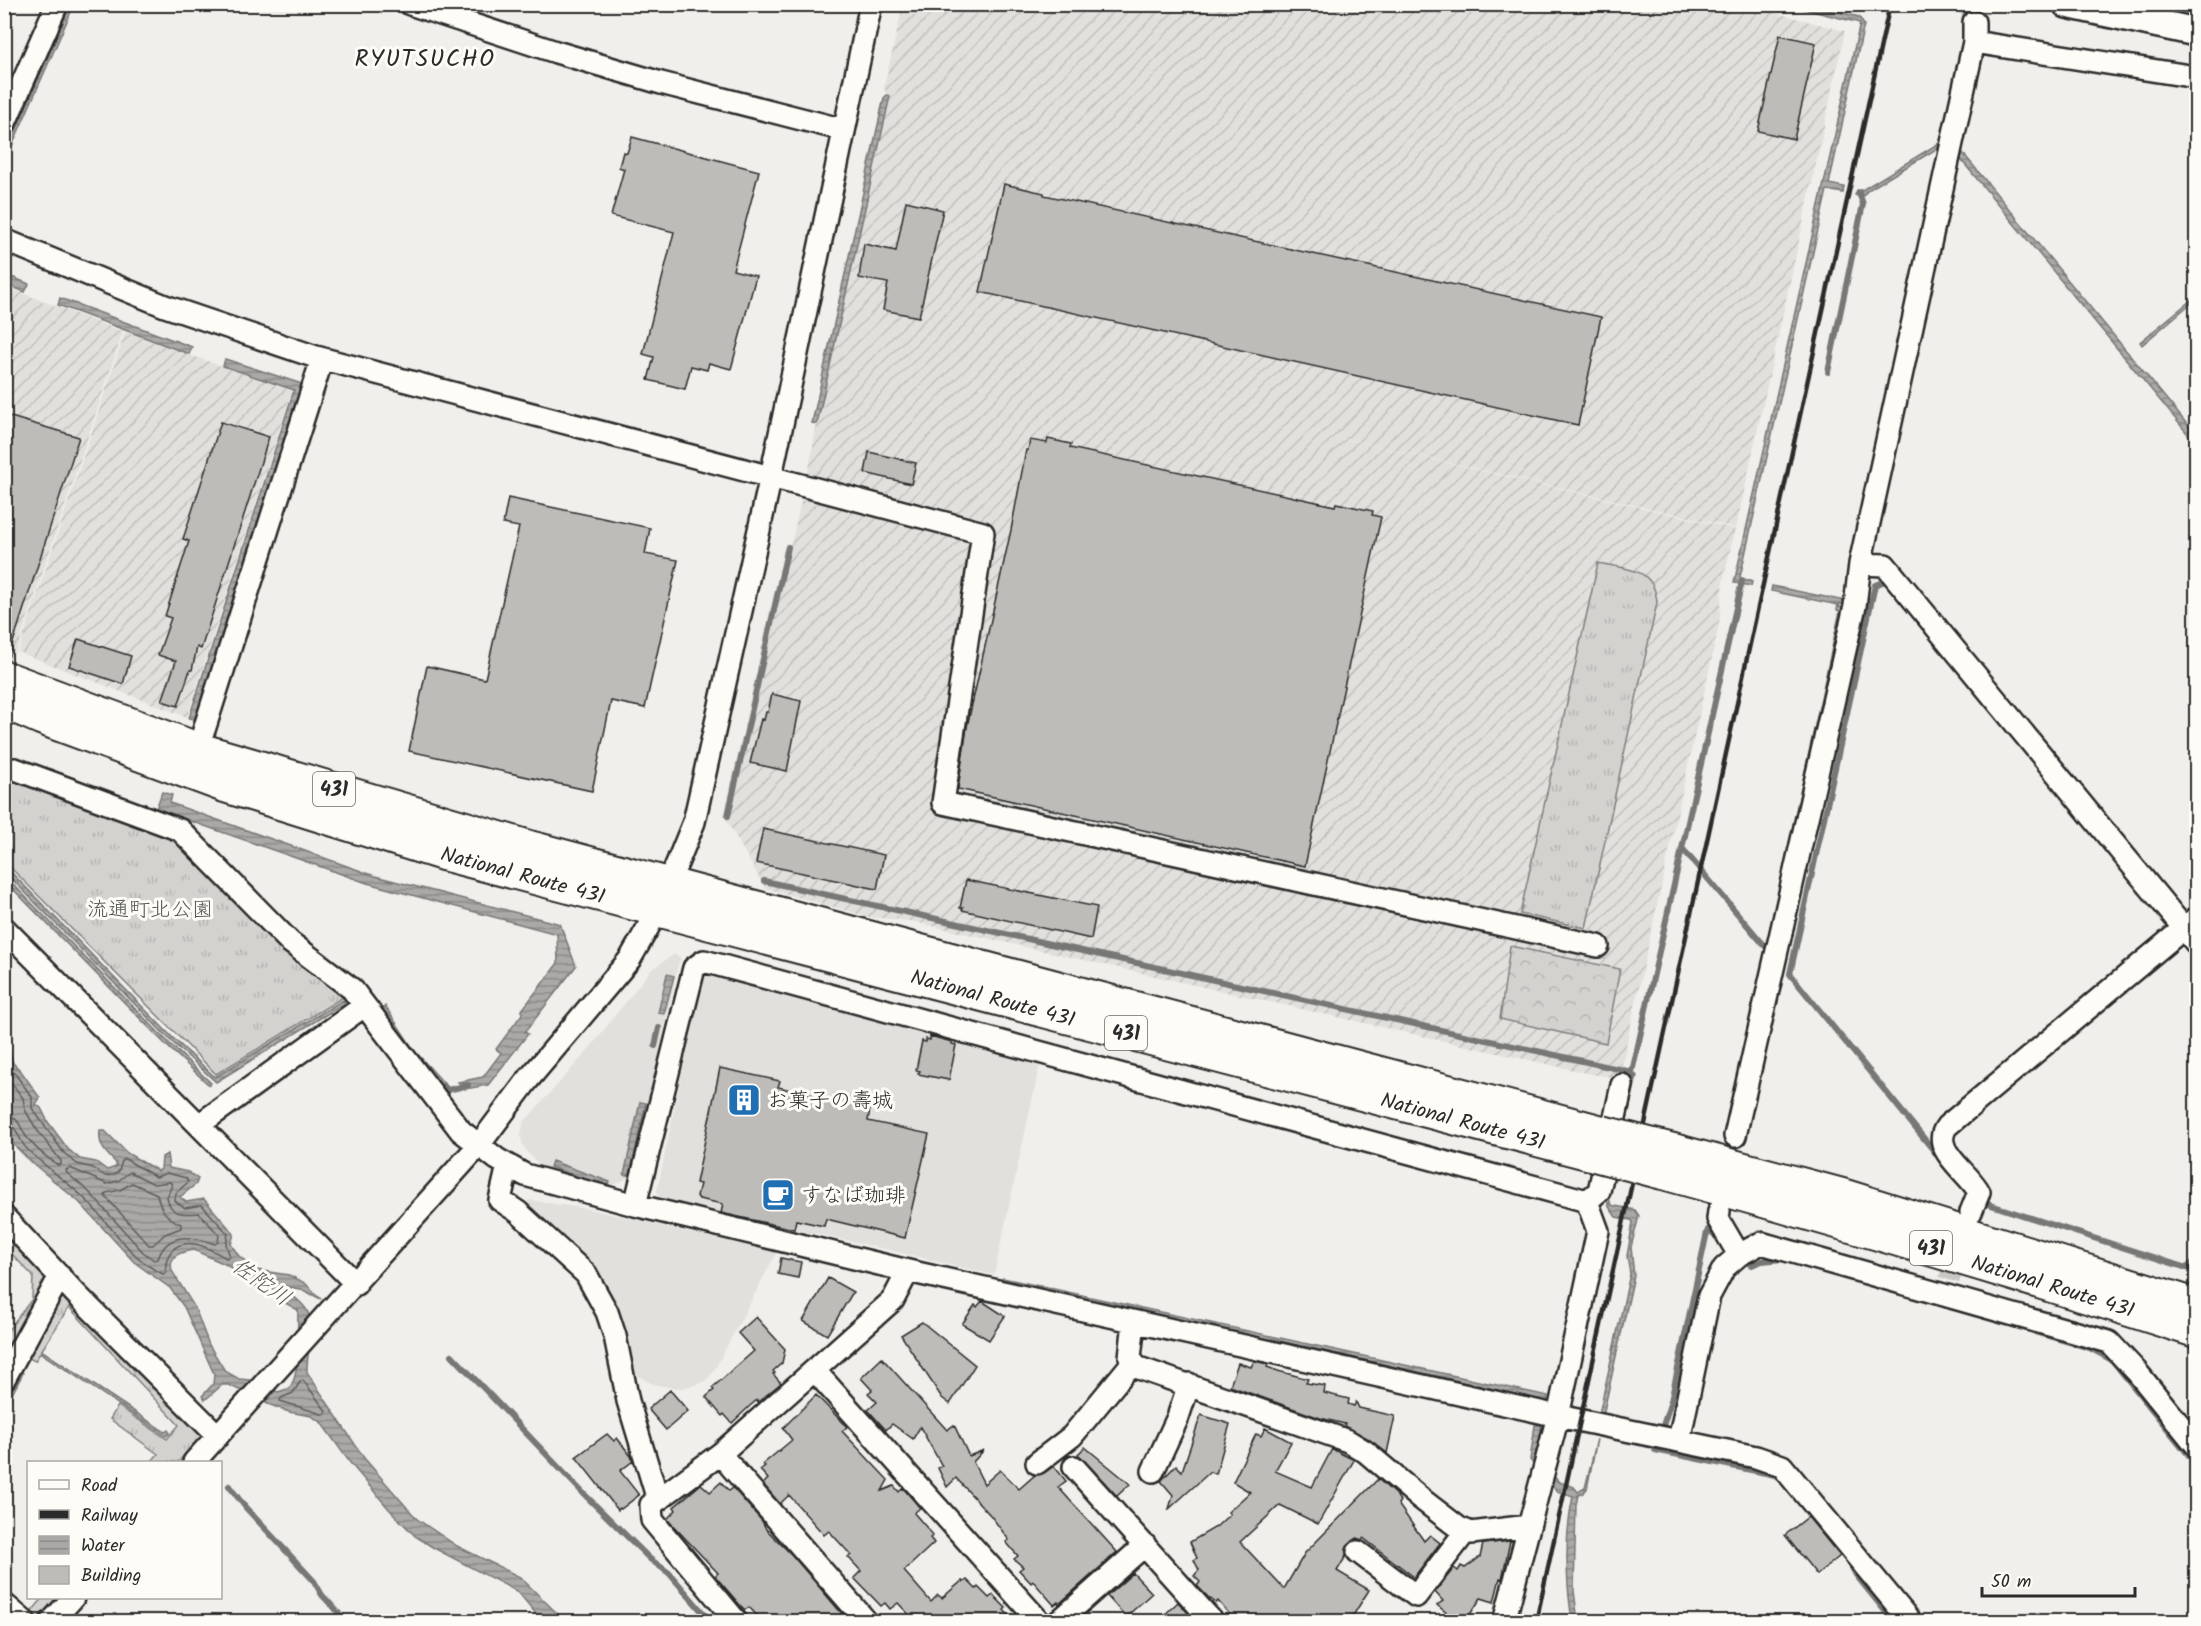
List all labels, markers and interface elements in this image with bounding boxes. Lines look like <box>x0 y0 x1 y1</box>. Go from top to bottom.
district label: RYUTSUCHO <box>355 40 495 79</box>
road number: 431 <box>313 772 355 806</box>
street label: National Route 431 <box>437 839 609 914</box>
park label: 流通町北公園 <box>87 894 213 927</box>
street label: National Route 431 <box>907 962 1079 1037</box>
road number: 431 <box>1105 1016 1147 1050</box>
building icon: お菓子の壽城 <box>726 1082 762 1118</box>
place label: お菓子の壽城 <box>767 1085 893 1118</box>
street label: National Route 431 <box>1377 1085 1549 1160</box>
cafe icon: すなば珈琲 <box>760 1177 796 1213</box>
place label: すなば珈琲 <box>801 1180 906 1213</box>
road number: 431 <box>1910 1231 1952 1265</box>
street label: National Route 431 <box>1967 1247 2138 1328</box>
water label: 佐陀川 <box>223 1250 298 1316</box>
legend <box>27 1461 222 1599</box>
text: Road <box>81 1472 118 1501</box>
text: Railway <box>81 1502 138 1531</box>
text: Water <box>81 1532 126 1561</box>
scale bar <box>1982 1560 2135 1598</box>
text: Building <box>81 1562 141 1591</box>
text: 50 m <box>1991 1568 2031 1597</box>

